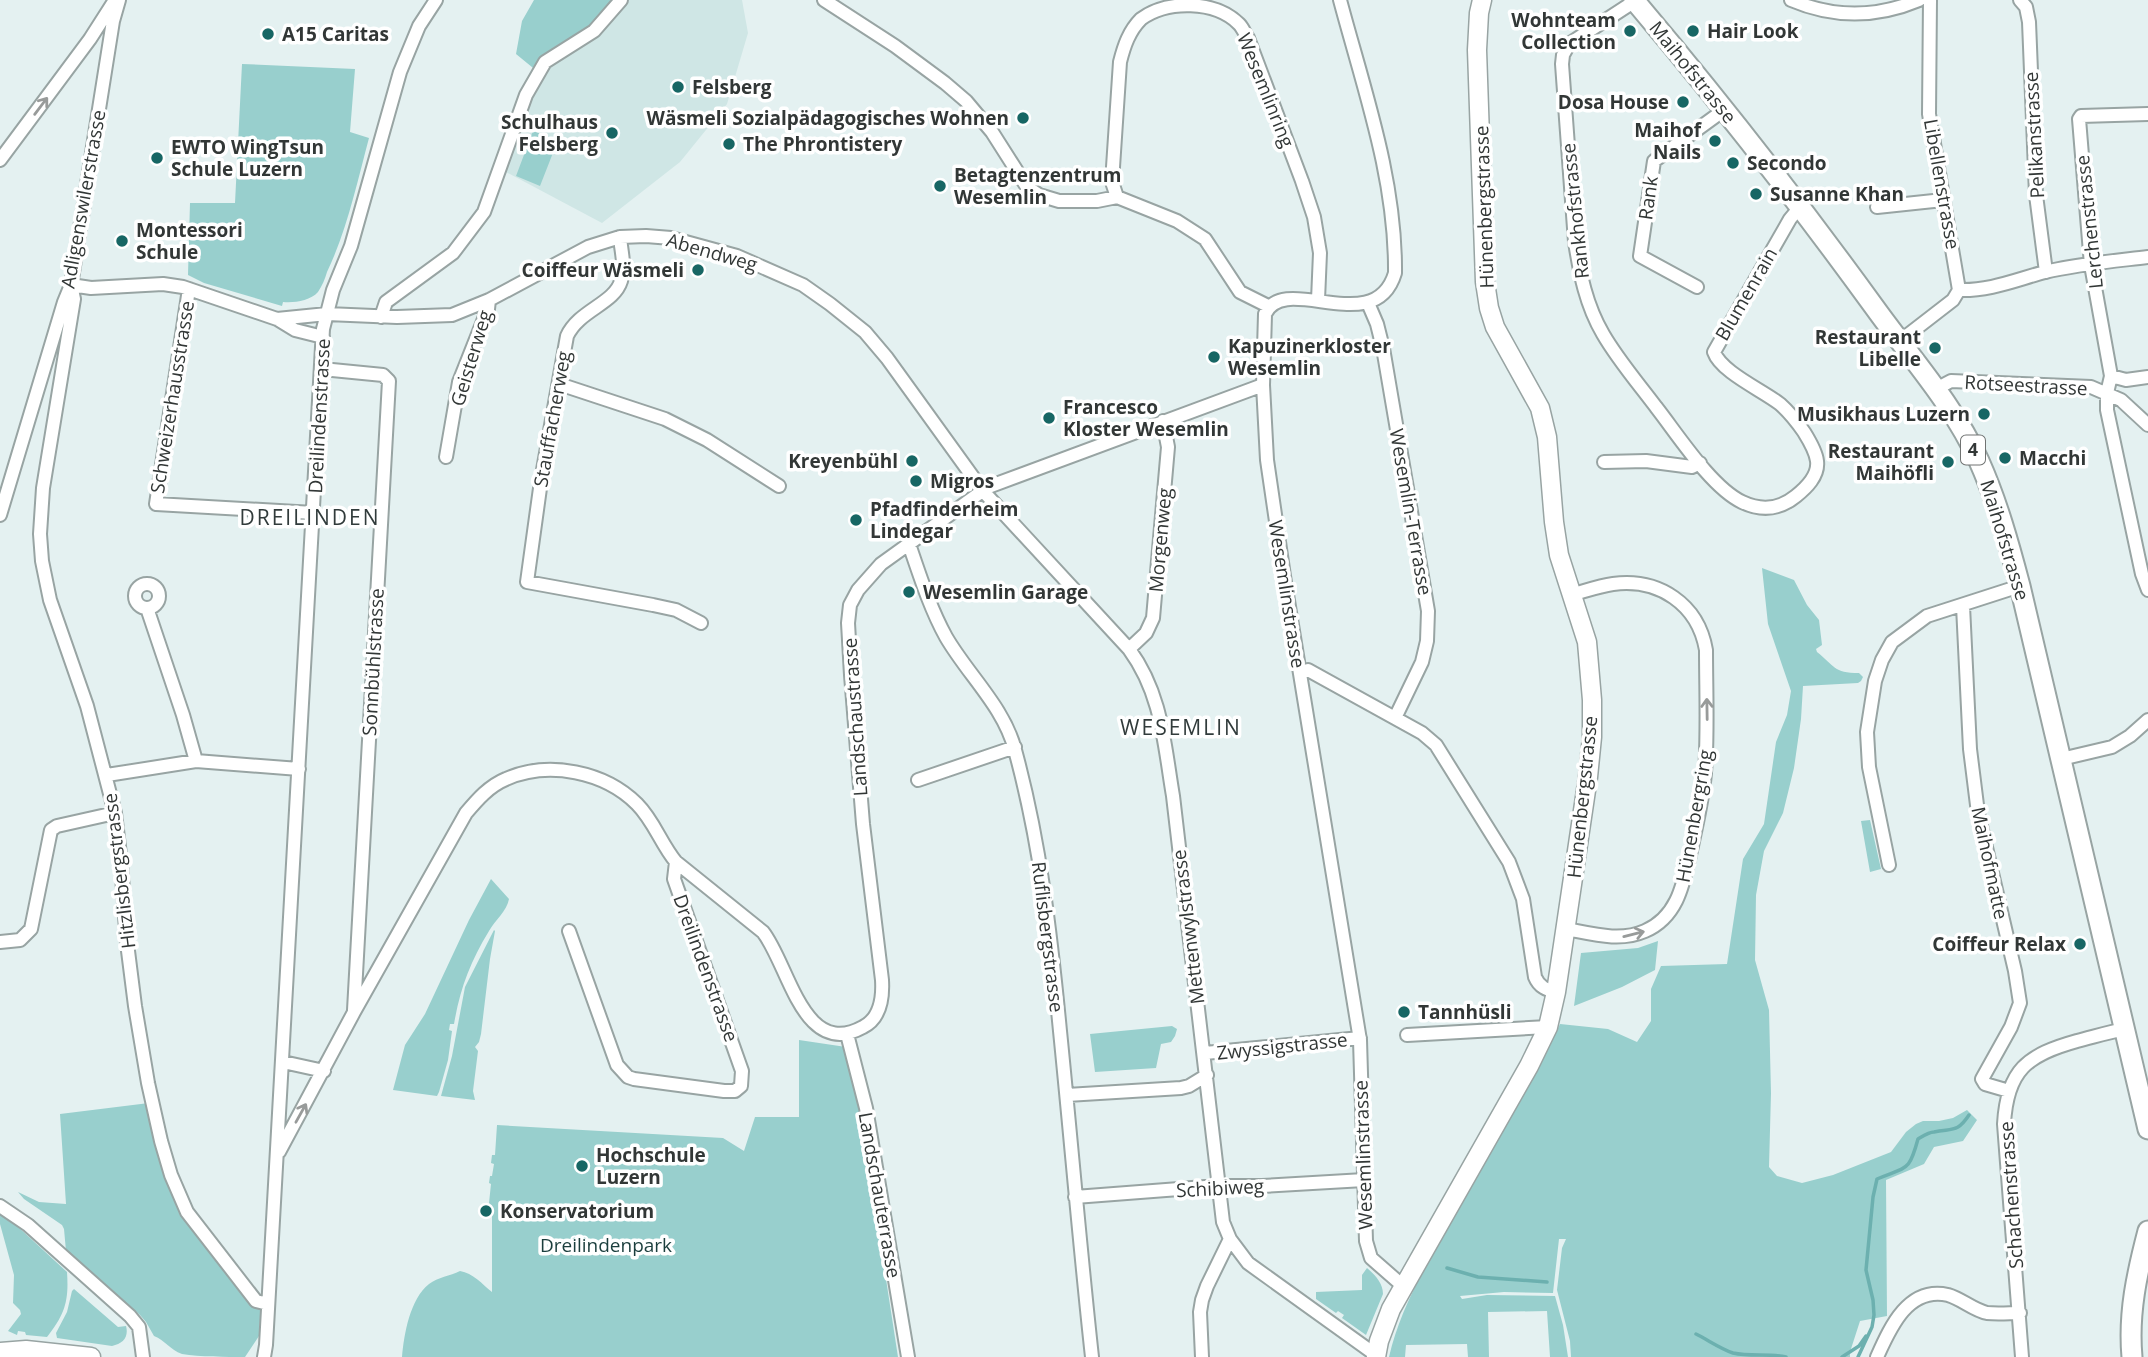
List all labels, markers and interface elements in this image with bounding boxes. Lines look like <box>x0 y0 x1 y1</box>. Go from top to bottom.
place label: Wohnteam Collection <box>1511 7 1616 55</box>
street label: Maihofstrasse <box>1644 15 1742 129</box>
place label: Hair Look <box>1707 18 1799 44</box>
place label: A15 Caritas <box>282 21 389 47</box>
marker: Wohnteam Collection <box>1622 23 1638 39</box>
marker: Hair Look <box>1685 23 1701 39</box>
marker: A15 Caritas <box>260 26 276 42</box>
street label: Wesemlinring <box>1231 29 1301 151</box>
street label: Pelikanstrasse <box>2018 71 2050 199</box>
place label: Felsberg <box>692 74 772 100</box>
marker: Felsberg <box>670 79 686 95</box>
place label: Dosa House <box>1558 89 1669 115</box>
marker: Dosa House <box>1675 94 1691 110</box>
one-way arrow <box>33 96 48 115</box>
place label: Wäsmeli Sozialpädagogisches Wohnen <box>647 105 1009 131</box>
street label: Adligenswilerstrasse <box>55 108 111 290</box>
place label: Schulhaus Felsberg <box>501 109 598 157</box>
marker: Wäsmeli Sozialpädagogisches Wohnen <box>1015 110 1031 126</box>
place label: Maihof Nails <box>1634 117 1703 165</box>
street label: Libellenstrasse <box>1918 117 1966 251</box>
marker: Schulhaus Felsberg <box>604 125 620 141</box>
street label: Hünenbergstrasse <box>1468 125 1500 289</box>
place label: The Phrontistery <box>743 131 903 157</box>
marker: Maihof Nails <box>1707 133 1723 149</box>
place label: EWTO WingTsun Schule Luzern <box>171 134 324 182</box>
marker: The Phrontistery <box>721 136 737 152</box>
street label: Rankhofstrasse <box>1555 142 1595 280</box>
marker: EWTO WingTsun Schule Luzern <box>149 150 165 166</box>
place label: Secondo <box>1747 150 1827 176</box>
street label: Lerchenstrasse <box>2069 154 2109 290</box>
marker: Secondo <box>1725 155 1741 171</box>
place label: Betagtenzentrum Wesemlin <box>954 162 1121 210</box>
street label: Rank <box>1632 174 1664 222</box>
marker: Betagtenzentrum Wesemlin <box>932 178 948 194</box>
place label: Susanne Khan <box>1770 181 1904 207</box>
marker: Susanne Khan <box>1748 186 1764 202</box>
place label: Montessori Schule <box>136 217 243 265</box>
street label: Abendweg <box>664 227 760 277</box>
marker: Montessori Schule <box>114 233 130 249</box>
street label: Blumenrain <box>1709 243 1783 345</box>
place label: Coiffeur Wäsmeli <box>522 257 684 283</box>
marker: Coiffeur Wäsmeli <box>690 262 706 278</box>
street label: Schweizerhausstrasse <box>144 299 200 495</box>
street label: Geisterweg <box>444 307 498 409</box>
place label: Restaurant Libelle <box>1815 324 1921 372</box>
place label: Kapuzinerkloster Wesemlin <box>1228 333 1391 381</box>
street label: Dreilindenstrasse <box>302 338 336 494</box>
marker: Restaurant Libelle <box>1927 340 1943 356</box>
street label: Stauffacherweg <box>527 349 577 489</box>
marker: Kapuzinerkloster Wesemlin <box>1206 349 1222 365</box>
street label: Rotseestrasse <box>1964 369 2088 401</box>
place label: Francesco Kloster Wesemlin <box>1063 394 1229 442</box>
place label: Musikhaus Luzern <box>1797 401 1970 427</box>
marker: Musikhaus Luzern <box>1976 406 1992 422</box>
marker: Francesco Kloster Wesemlin <box>1041 410 1057 426</box>
street label: Wesemlin-Terrasse <box>1384 427 1438 597</box>
road number: 4 <box>1961 436 1985 464</box>
place label: Restaurant Maihöfli <box>1828 438 1934 486</box>
place label: Macchi <box>2019 445 2086 471</box>
place label: Kreyenbühl <box>788 448 898 474</box>
marker: Macchi <box>1997 450 2013 466</box>
marker: Kreyenbühl <box>904 453 920 469</box>
marker: Restaurant Maihöfli <box>1940 454 1956 470</box>
place label: Migros <box>930 468 994 494</box>
marker: Migros <box>908 473 924 489</box>
street label: Maihofstrasse <box>1974 476 2036 604</box>
street label: Morgenweg <box>1142 487 1178 593</box>
place label: Pfadfinderheim Lindegar <box>870 496 1018 544</box>
district label: DREILINDEN <box>239 503 381 531</box>
marker: Pfadfinderheim Lindegar <box>848 512 864 528</box>
street label: Wesemlinstrasse <box>1262 518 1312 670</box>
place label: Wesemlin Garage <box>923 579 1088 605</box>
marker: Wesemlin Garage <box>901 584 917 600</box>
street label: Sonnbühlstrasse <box>356 588 390 736</box>
street label: Landschaustrasse <box>836 637 874 797</box>
one-way arrow <box>1700 698 1713 721</box>
district label: WESEMLIN <box>1120 713 1242 741</box>
street label: Hünenbergstrasse <box>1561 715 1603 879</box>
street label: Hünenbergring <box>1670 747 1718 885</box>
street label: Hitzlisbergstrasse <box>97 792 141 950</box>
street label: Maihofmatte <box>1965 804 2015 922</box>
street label: Mettenwylstrasse <box>1166 848 1210 1006</box>
street label: Ruflisbergstrasse <box>1026 860 1070 1014</box>
street label: Dreilindenstrasse <box>667 891 745 1045</box>
one-way arrow <box>1622 927 1644 940</box>
place label: Coiffeur Relax <box>1932 931 2066 957</box>
marker: Coiffeur Relax <box>2072 936 2088 952</box>
place label: Tannhüsli <box>1418 999 1511 1025</box>
marker: Tannhüsli <box>1396 1004 1412 1020</box>
street label: Zwyssigstrasse <box>1215 1026 1349 1066</box>
street label: Wesemlinstrasse <box>1347 1080 1379 1230</box>
one-way arrow <box>294 1104 308 1124</box>
street label: Landschauterrasse <box>853 1110 907 1280</box>
street label: Schachenstrasse <box>1993 1120 2029 1270</box>
place label: Hochschule Luzern <box>596 1142 706 1190</box>
marker: Hochschule Luzern <box>574 1158 590 1174</box>
street label: Schibiweg <box>1175 1173 1265 1203</box>
place label: Konservatorium <box>500 1198 654 1224</box>
marker: Konservatorium <box>478 1203 494 1219</box>
park label: Dreilindenpark <box>540 1232 672 1258</box>

